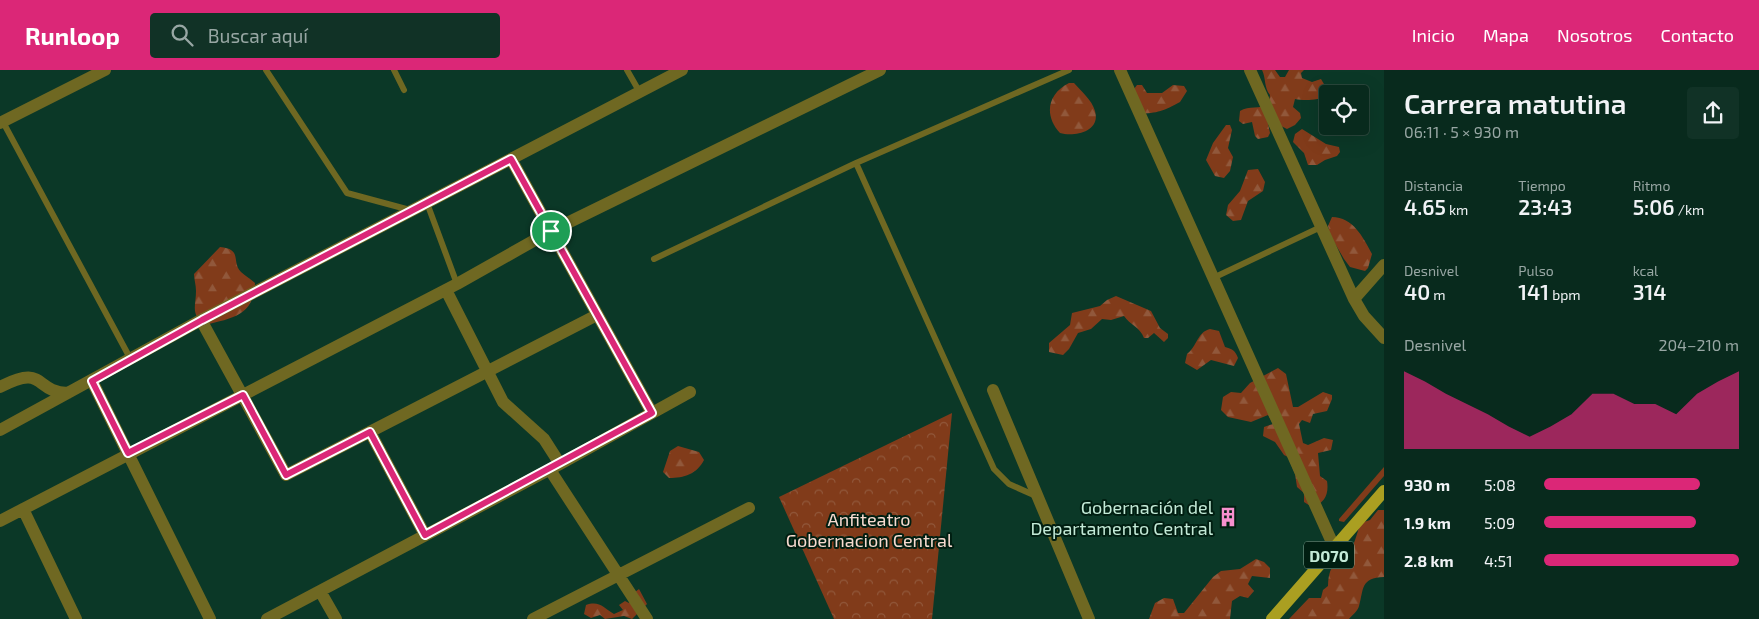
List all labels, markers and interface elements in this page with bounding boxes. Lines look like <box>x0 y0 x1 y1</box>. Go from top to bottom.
search box <box>150 13 500 58</box>
text: Runloop <box>25 21 120 50</box>
icon: search <box>168 21 196 49</box>
text: Buscar aquí <box>208 24 308 47</box>
text: Inicio <box>1412 24 1455 46</box>
text: Mapa <box>1483 24 1529 46</box>
text: Nosotros <box>1557 24 1632 46</box>
text: Contacto <box>1660 24 1734 46</box>
map controls <box>1319 85 1369 135</box>
button: locate <box>1319 85 1369 135</box>
text: Carrera matutina <box>1404 86 1626 120</box>
button: share <box>1687 87 1739 139</box>
text: 06:11 · 5 × 930 m <box>1404 122 1519 141</box>
text: Distancia <box>1404 177 1463 194</box>
text: Tiempo <box>1518 177 1566 194</box>
text: Ritmo <box>1633 177 1670 194</box>
text: 4.65 <box>1404 194 1446 219</box>
text: 23:43 <box>1518 194 1572 219</box>
text: 5:06 <box>1633 194 1675 219</box>
text: km <box>1446 201 1468 218</box>
text: /km <box>1675 201 1704 218</box>
pin <box>530 210 572 252</box>
icon: arrive <box>537 217 565 245</box>
text: Desnivel <box>1404 262 1459 279</box>
text: Pulso <box>1518 262 1554 279</box>
text: kcal <box>1633 262 1658 279</box>
text: 40 <box>1404 279 1430 304</box>
text: 141 <box>1518 279 1549 304</box>
text: 314 <box>1633 279 1666 304</box>
text: m <box>1430 286 1446 303</box>
text: bpm <box>1549 286 1581 303</box>
text: Desnivel <box>1404 335 1466 354</box>
text: 204–210 m <box>1658 335 1739 354</box>
text: 930 m <box>1404 475 1450 494</box>
text: 5:08 <box>1484 475 1516 494</box>
place label: Gobernación del Departamento Central <box>1030 496 1214 539</box>
building icon: Gobernación del Departamento Central <box>1217 506 1239 528</box>
park label: Anfiteatro Gobernacion Central <box>786 508 953 551</box>
text: 1.9 km <box>1404 513 1451 532</box>
text: 5:09 <box>1484 513 1515 532</box>
road number: D070 <box>1304 542 1354 568</box>
text: 2.8 km <box>1404 551 1454 570</box>
text: 4:51 <box>1484 551 1513 570</box>

